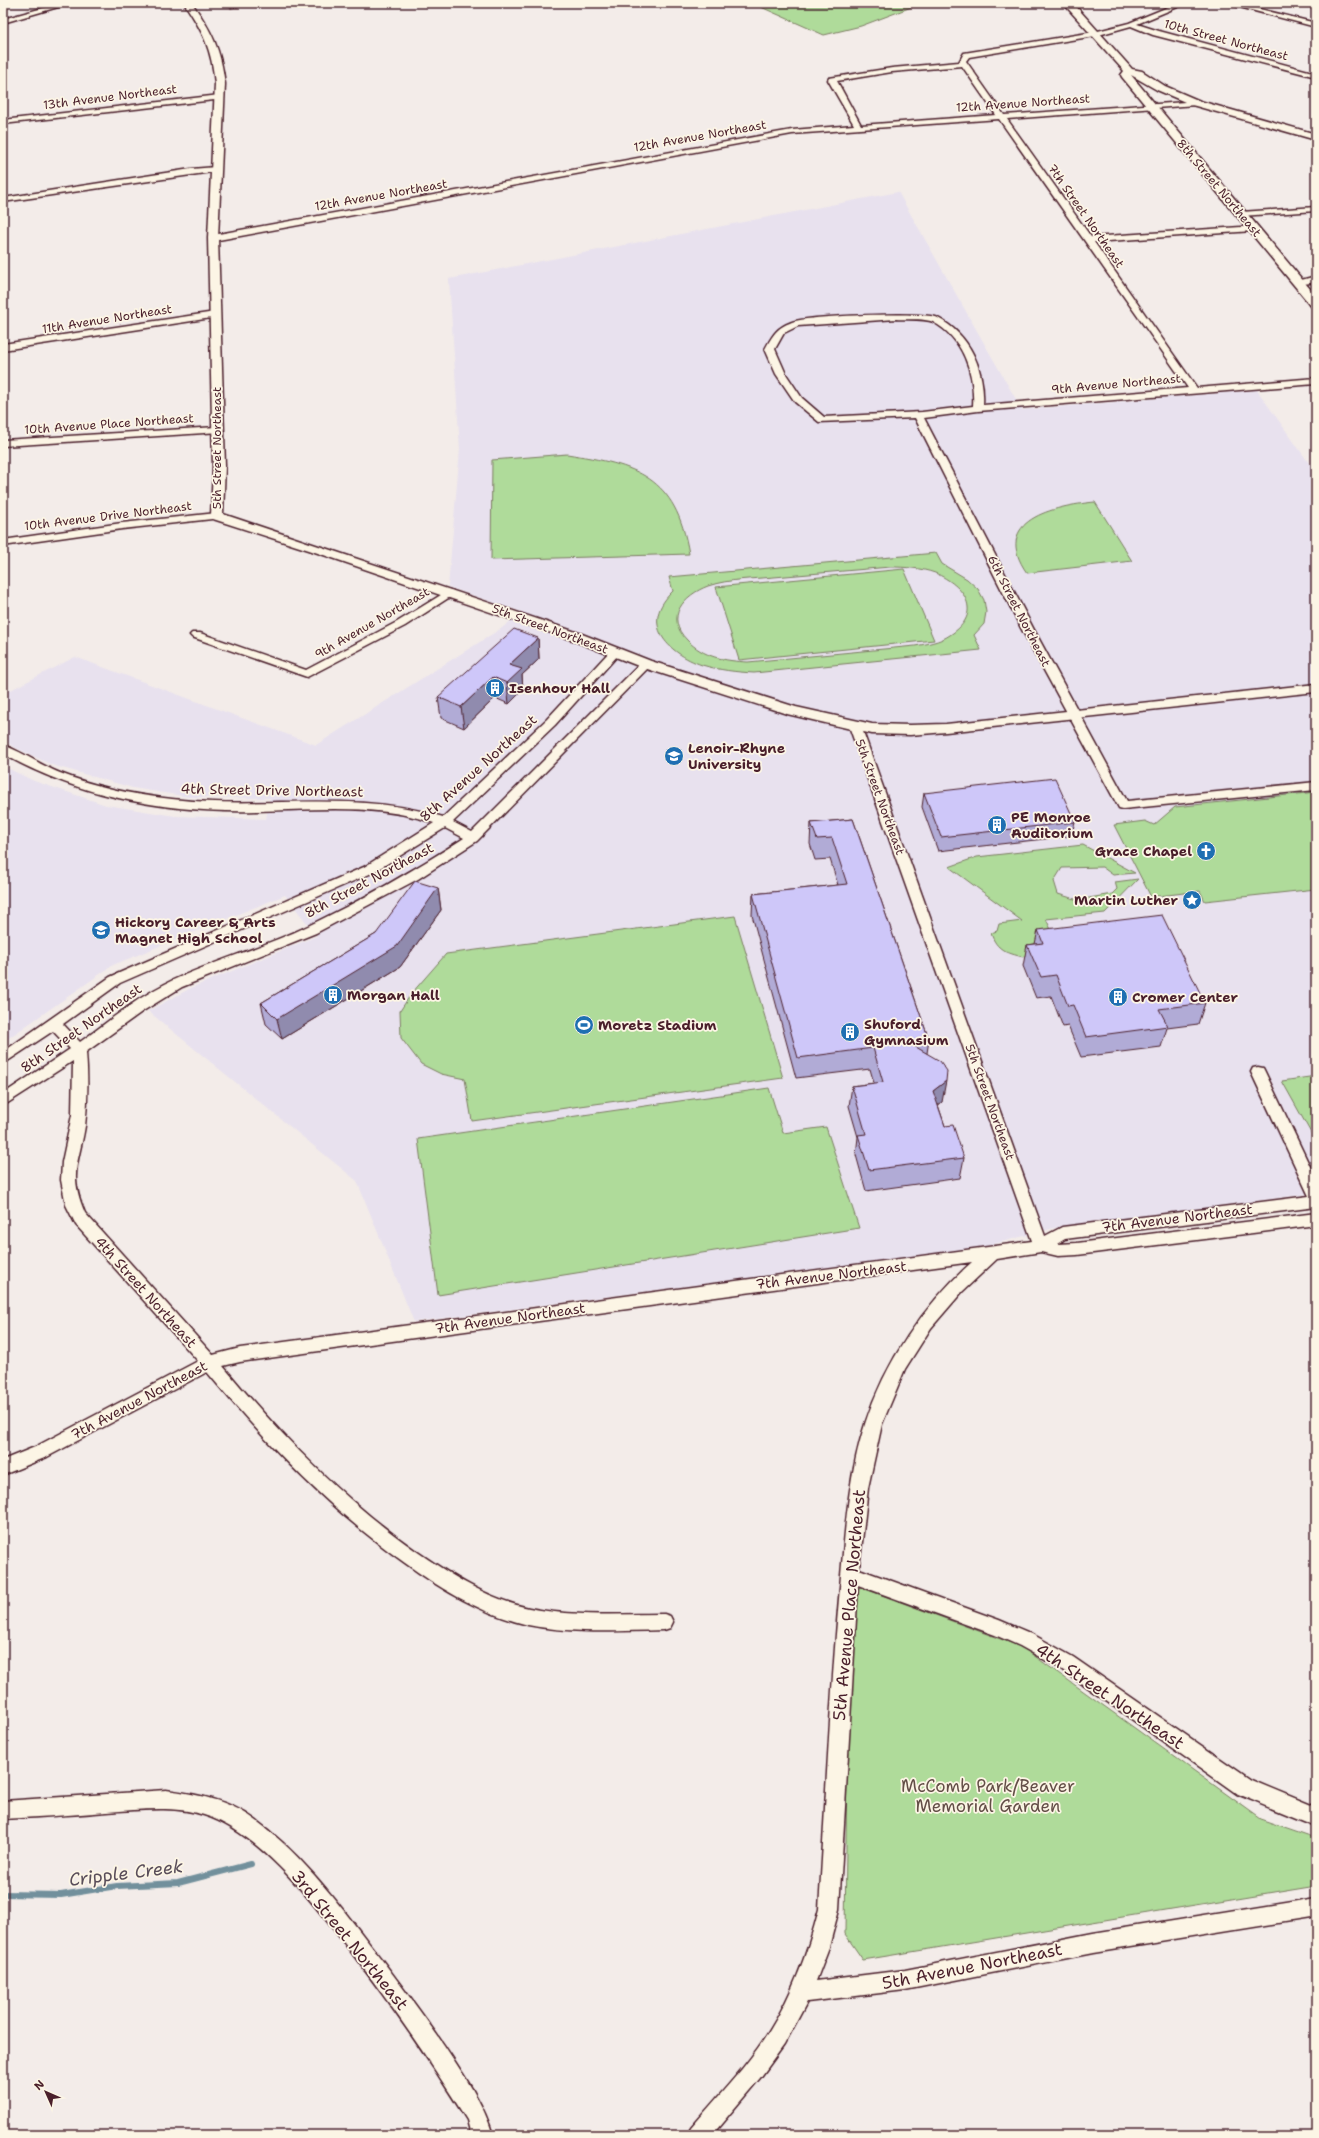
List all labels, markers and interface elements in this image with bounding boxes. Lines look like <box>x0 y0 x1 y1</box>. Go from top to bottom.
street label: 10th Street Northeast <box>1162 16 1290 64</box>
street label: 13th Avenue Northeast <box>42 81 178 113</box>
street label: 12th Avenue Northeast <box>955 90 1091 116</box>
street label: 12th Avenue Northeast <box>632 116 768 156</box>
street label: 8th Street Northeast <box>1173 136 1265 240</box>
street label: 7th Street Northeast <box>1044 161 1128 271</box>
street label: 12th Avenue Northeast <box>313 175 449 215</box>
street label: 11th Avenue Northeast <box>41 301 173 337</box>
street label: 9th Avenue Northeast <box>1050 370 1182 398</box>
street label: 5th Street Northeast <box>209 387 225 509</box>
street label: 10th Avenue Place Northeast <box>24 410 194 438</box>
street label: 10th Avenue Drive Northeast <box>23 498 193 534</box>
street label: 6th Street Northeast <box>984 553 1054 669</box>
street label: 9th Avenue Northeast <box>312 584 432 662</box>
street label: 5th Street Northeast <box>490 601 610 657</box>
building icon: Isenhour Hall <box>484 677 506 699</box>
place label: Isenhour Hall <box>509 679 610 697</box>
street label: 8th Avenue Northeast <box>416 711 540 825</box>
street label: 5th Street Northeast <box>852 737 908 857</box>
place label: Lenoir-Rhyne University <box>688 739 785 773</box>
school or university icon: Lenoir-Rhyne University <box>663 745 685 767</box>
street label: 4th Street Drive Northeast <box>180 779 364 801</box>
place label: PE Monroe Auditorium <box>1011 808 1093 842</box>
building icon: PE Monroe Auditorium <box>986 814 1008 836</box>
street label: 8th Street Northeast <box>301 838 437 922</box>
church icon: Grace Chapel <box>1195 840 1217 862</box>
place label: Grace Chapel <box>1095 842 1192 860</box>
place icon: Martin Luther <box>1181 889 1203 911</box>
place label: Martin Luther <box>1074 891 1178 909</box>
place label: Hickory Career & Arts Magnet High School <box>115 913 276 947</box>
school or university icon: Hickory Career & Arts Magnet High School <box>90 919 112 941</box>
street label: 8th Street Northeast <box>17 979 145 1077</box>
building icon: Morgan Hall <box>322 984 344 1006</box>
place label: Morgan Hall <box>347 986 440 1004</box>
building icon: Cromer Center <box>1107 986 1129 1008</box>
place label: Cromer Center <box>1132 988 1238 1006</box>
sports icon: Moretz Stadium <box>573 1014 595 1036</box>
place label: Shuford Gymnasium <box>864 1015 949 1049</box>
place label: Moretz Stadium <box>598 1016 717 1034</box>
building icon: Shuford Gymnasium <box>839 1021 861 1043</box>
street label: 5th Street Northeast <box>962 1042 1018 1162</box>
street label: 7th Avenue Northeast <box>1101 1200 1253 1236</box>
street label: 4th Street Northeast <box>91 1233 201 1351</box>
street label: 7th Avenue Northeast <box>755 1257 907 1293</box>
street label: 7th Avenue Northeast <box>434 1299 586 1337</box>
street label: 7th Avenue Northeast <box>68 1356 210 1444</box>
street label: 5th Avenue Place Northeast <box>828 1488 870 1722</box>
street label: 4th Street Northeast <box>1031 1638 1189 1754</box>
park label: McComb Park/Beaver Memorial Garden <box>901 1775 1075 1817</box>
water label: Cripple Creek <box>68 1854 185 1892</box>
street label: 3rd Street Northeast <box>287 1865 413 2015</box>
street label: 5th Avenue Northeast <box>880 1938 1064 1994</box>
north arrow <box>26 2072 66 2112</box>
text: N <box>31 2077 48 2094</box>

